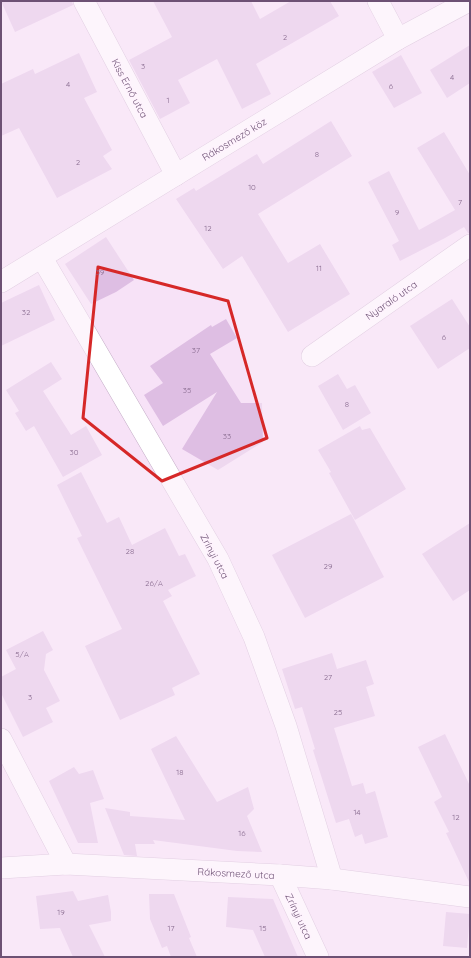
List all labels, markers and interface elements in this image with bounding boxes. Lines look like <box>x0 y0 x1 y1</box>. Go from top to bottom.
house number: 2 <box>283 32 288 42</box>
street label: Kiss Ernő utca <box>108 56 151 120</box>
house number: 3 <box>141 61 145 71</box>
house number: 4 <box>450 72 454 82</box>
house number: 4 <box>66 79 70 89</box>
house number: 6 <box>389 81 394 91</box>
house number: 1 <box>167 95 170 105</box>
street label: Rákosmező köz <box>200 115 269 164</box>
house number: 8 <box>315 149 319 159</box>
house number: 2 <box>76 157 81 167</box>
house number: 10 <box>248 182 256 192</box>
house number: 7 <box>458 197 462 207</box>
house number: 9 <box>395 207 400 217</box>
house number: 12 <box>204 223 212 233</box>
house number: 11 <box>316 263 322 273</box>
house number: 39 <box>96 267 105 277</box>
street label: Nyaraló utca <box>363 278 420 323</box>
house number: 32 <box>22 307 31 317</box>
house number: 6 <box>442 332 447 342</box>
house number: 37 <box>192 345 200 355</box>
house number: 35 <box>183 385 191 395</box>
house number: 8 <box>345 399 349 409</box>
house number: 33 <box>223 431 231 441</box>
house number: 30 <box>70 447 79 457</box>
street label: Zrínyi utca <box>197 532 232 581</box>
house number: 28 <box>126 546 134 556</box>
house number: 29 <box>324 561 333 571</box>
house number: 26/A <box>145 578 163 588</box>
house number: 5/A <box>15 649 29 659</box>
house number: 27 <box>324 672 332 682</box>
house number: 3 <box>28 692 32 702</box>
house number: 25 <box>334 707 342 717</box>
house number: 18 <box>176 767 184 777</box>
house number: 14 <box>353 807 361 817</box>
house number: 12 <box>452 812 460 822</box>
house number: 16 <box>238 828 246 838</box>
street label: Rákosmező utca <box>197 865 275 882</box>
street label: Zrínyi utca <box>282 891 315 941</box>
house number: 19 <box>57 907 65 917</box>
house number: 17 <box>167 923 175 933</box>
house number: 15 <box>259 923 267 933</box>

